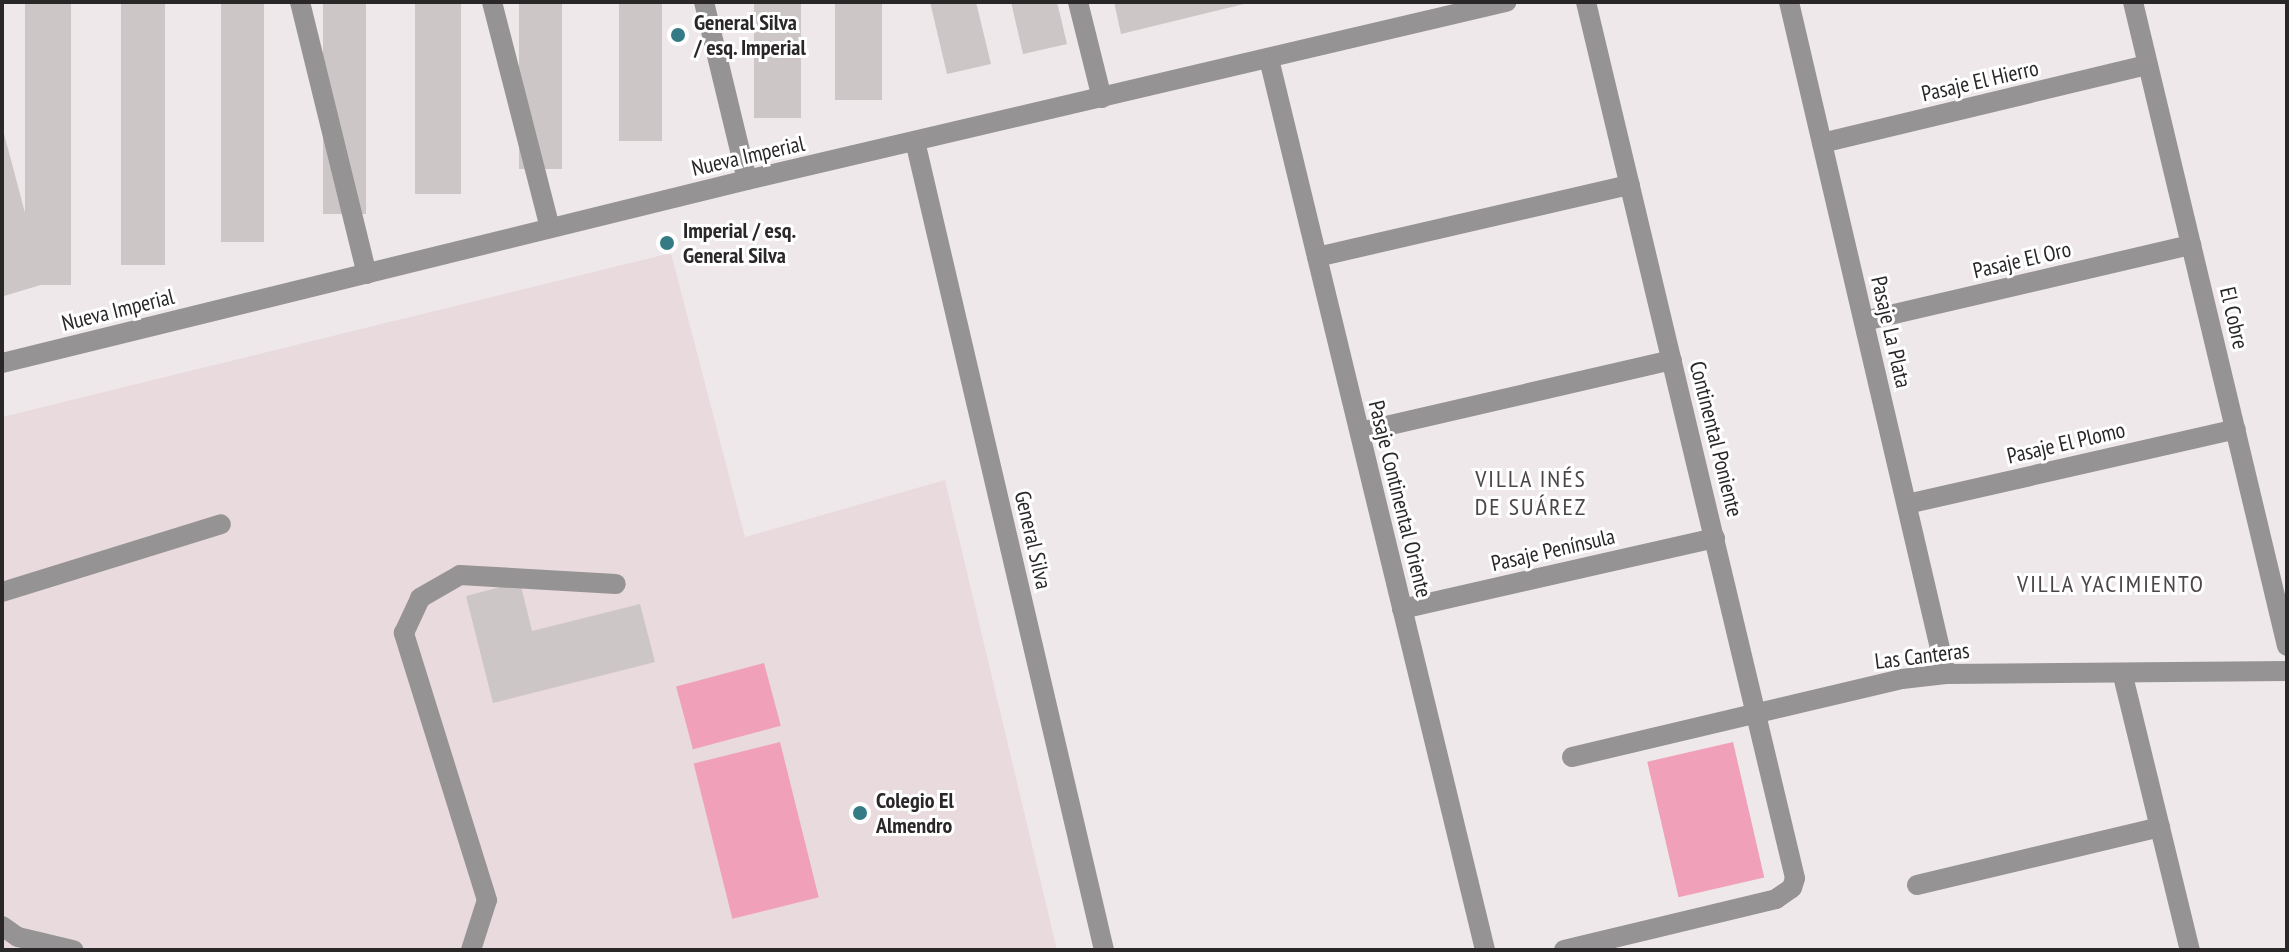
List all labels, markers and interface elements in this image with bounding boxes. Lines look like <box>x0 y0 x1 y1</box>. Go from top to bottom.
place label: General Silva / esq. Imperial <box>694 9 807 60</box>
marker: General Silva / esq. Imperial <box>669 26 687 44</box>
street label: Pasaje El Hierro <box>1919 55 2041 107</box>
street label: Nueva Imperial <box>689 130 807 182</box>
place label: Imperial / esq. General Silva <box>683 217 796 268</box>
marker: Imperial / esq. General Silva <box>658 234 676 252</box>
street label: Pasaje El Oro <box>1970 236 2074 284</box>
street label: Pasaje La Plata <box>1865 274 1917 390</box>
street label: Nueva Imperial <box>59 283 177 337</box>
street label: El Cobre <box>2214 284 2254 352</box>
street label: Continental Poniente <box>1684 358 1748 520</box>
street label: Pasaje Continental Oriente <box>1363 398 1437 600</box>
street label: Pasaje El Plomo <box>2004 417 2128 469</box>
district label: VILLA INÉS DE SUÁREZ <box>1475 465 1587 521</box>
street label: General Silva <box>1009 488 1057 592</box>
street label: Pasaje Península <box>1489 523 1617 577</box>
district label: VILLA YACIMIENTO <box>2016 570 2206 598</box>
street label: Las Canteras <box>1873 637 1971 675</box>
place label: Colegio El Almendro <box>876 787 954 838</box>
marker: Colegio El Almendro <box>851 804 869 822</box>

